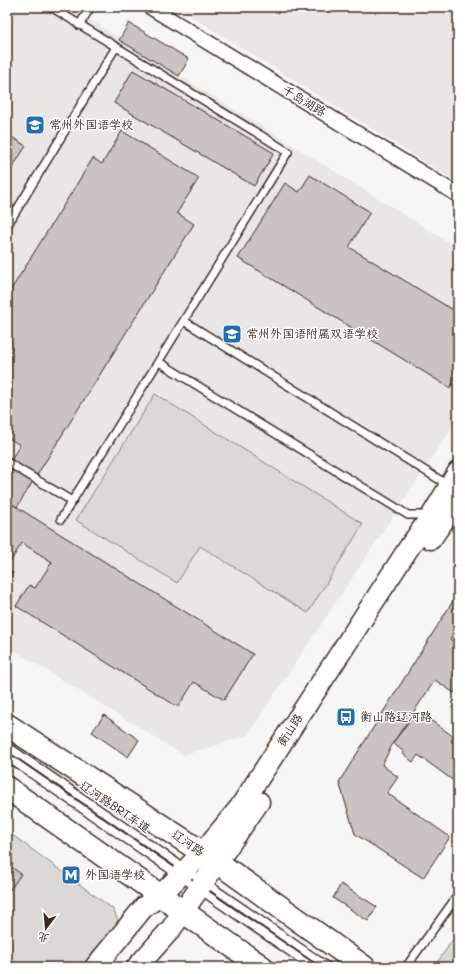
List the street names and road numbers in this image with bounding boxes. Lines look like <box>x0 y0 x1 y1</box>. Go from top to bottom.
street label: 千岛湖路 <box>280 81 329 119</box>
street label: 衡山路 <box>273 710 306 749</box>
street label: 辽河路BRT车道 <box>77 777 154 836</box>
street label: 辽河路 <box>169 825 208 859</box>

